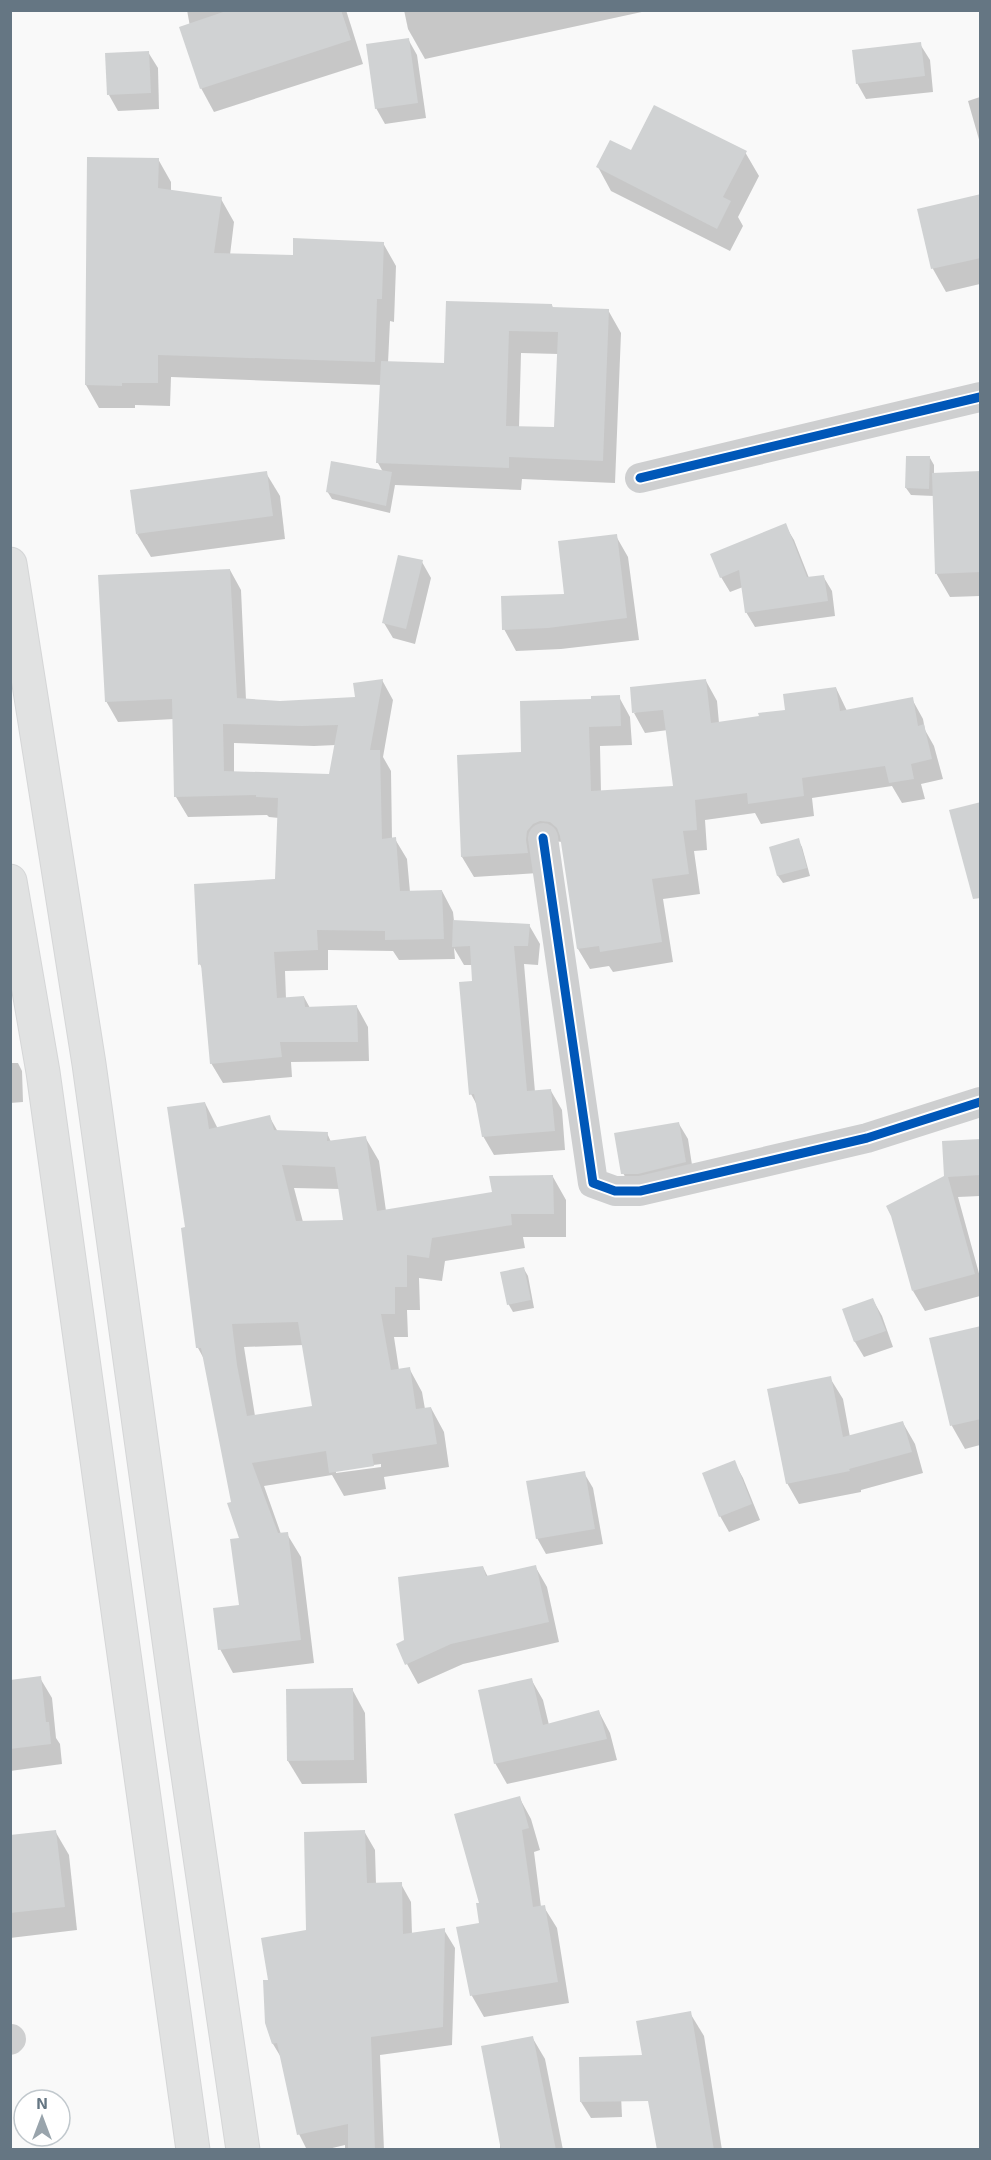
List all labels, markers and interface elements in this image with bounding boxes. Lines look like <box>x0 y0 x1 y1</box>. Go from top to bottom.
north arrow <box>12 2088 72 2148</box>
text: N <box>36 2093 48 2112</box>

